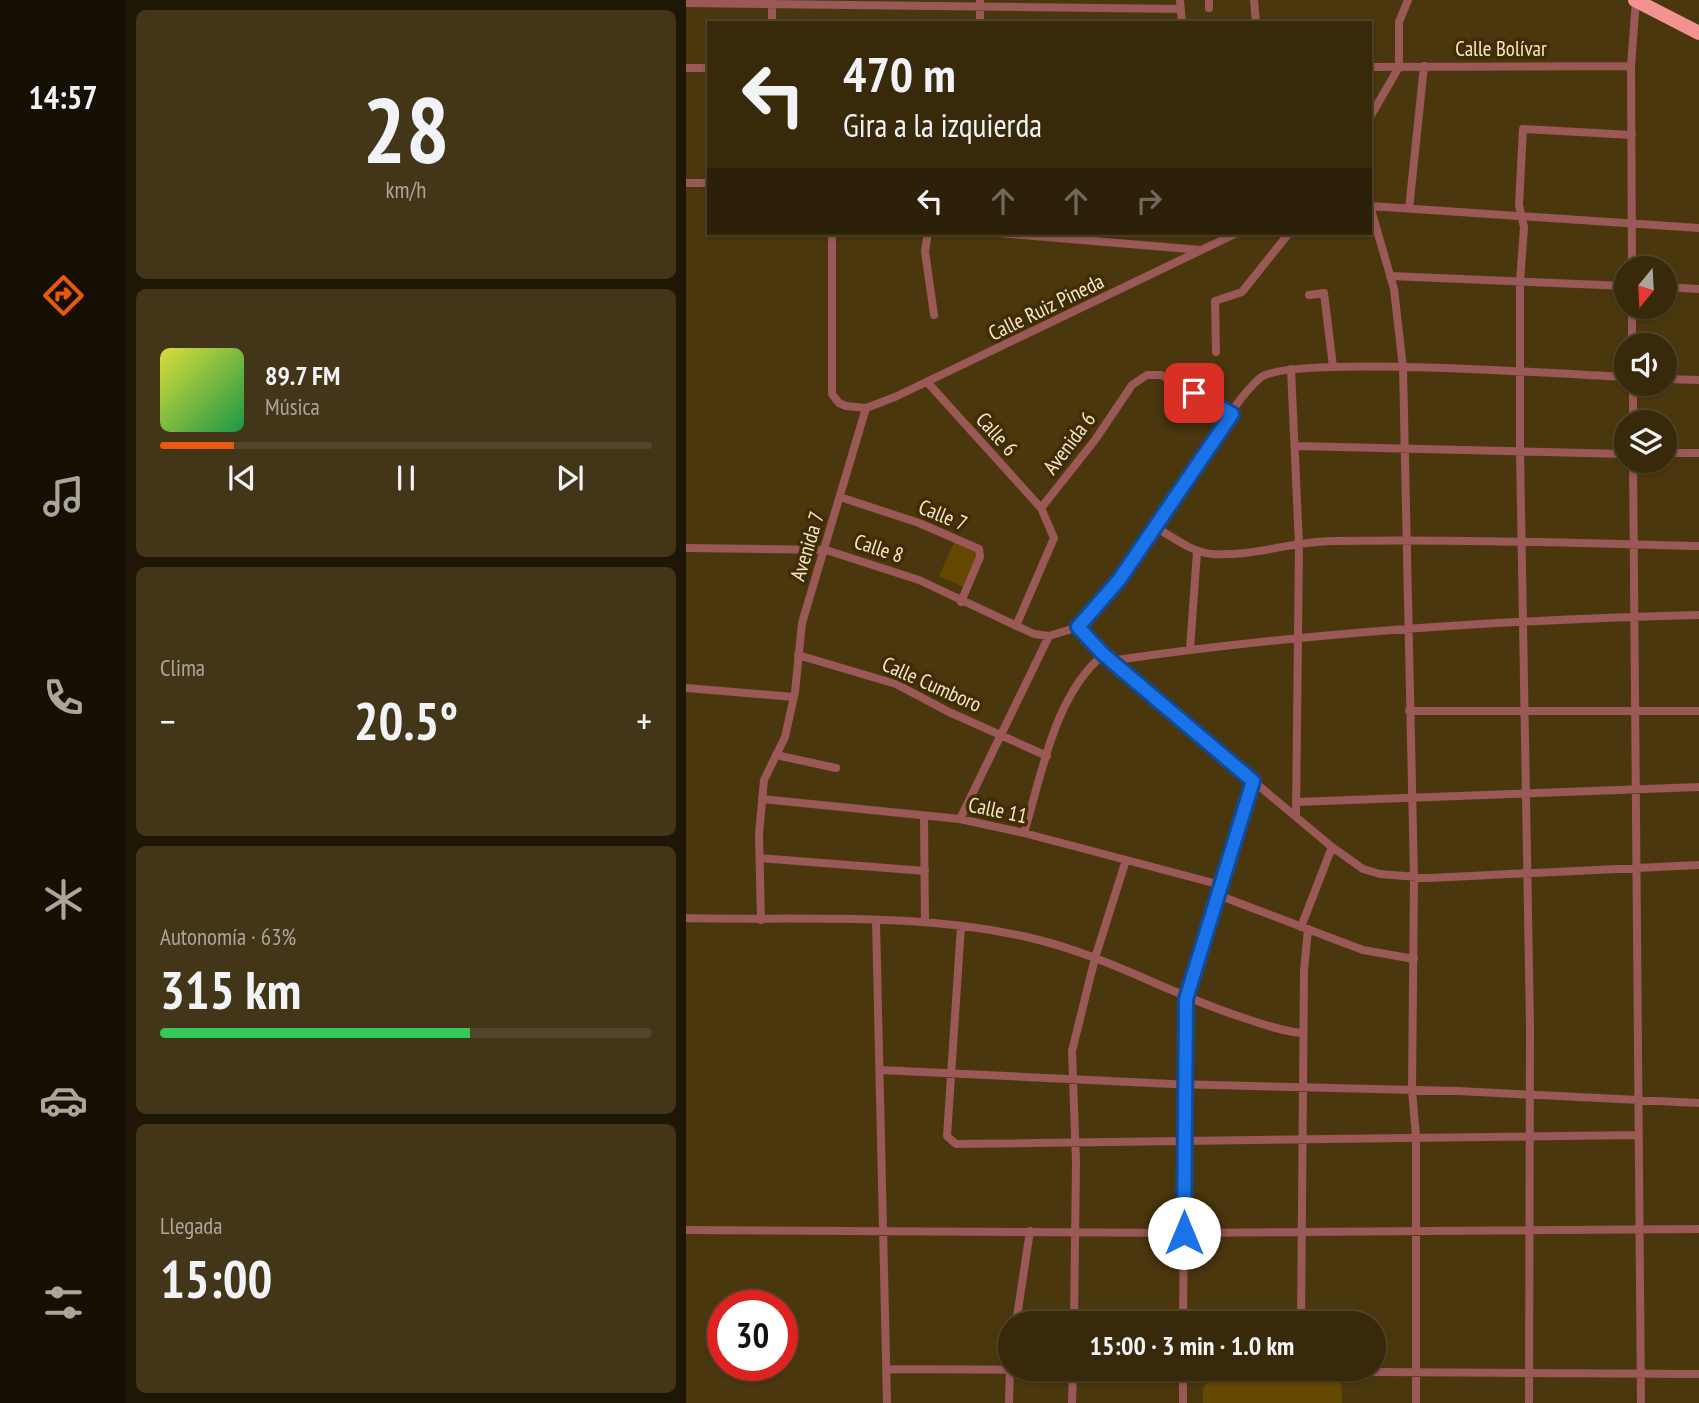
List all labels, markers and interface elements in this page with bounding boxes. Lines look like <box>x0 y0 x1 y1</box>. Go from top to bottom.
street label: Calle Bolívar <box>1455 35 1547 62</box>
text: 470 m <box>843 42 956 106</box>
icon: left <box>728 49 819 140</box>
text: 28 <box>363 70 450 188</box>
text: 14:57 <box>28 76 98 118</box>
text: Gira a la izquierda <box>843 104 1042 146</box>
text: km/h <box>386 175 426 204</box>
icon: left <box>911 182 949 220</box>
icon: ahead <box>984 182 1022 220</box>
icon: ahead <box>1057 182 1095 220</box>
icon: right <box>1130 182 1168 220</box>
north arrow <box>1614 256 1676 318</box>
map controls <box>1614 256 1677 473</box>
street label: Calle Ruiz Pineda <box>984 267 1108 347</box>
icon: directions <box>39 271 88 320</box>
button: sound <box>1614 333 1677 396</box>
text: 89.7 FM <box>265 359 340 392</box>
pin <box>1164 363 1224 423</box>
icon: arrive <box>1175 374 1213 412</box>
text: Música <box>265 392 320 421</box>
street label: Calle 6 <box>970 406 1024 462</box>
street label: Avenida 6 <box>1037 406 1101 480</box>
button: layers <box>1614 410 1677 473</box>
icon: previous <box>223 459 261 497</box>
icon: pause <box>387 459 425 497</box>
icon: next <box>551 459 589 497</box>
icon: music <box>39 472 88 521</box>
street label: Calle 7 <box>915 493 971 537</box>
street label: Avenida 7 <box>784 508 830 584</box>
street label: Calle 8 <box>851 527 907 569</box>
street label: Calle Cumboro <box>878 650 986 718</box>
text: Clima <box>160 653 205 682</box>
icon: phone <box>39 673 88 722</box>
text: 20.5° <box>354 687 458 754</box>
text: − <box>160 696 176 745</box>
text: + <box>636 696 652 745</box>
street label: Calle 11 <box>966 791 1030 829</box>
icon: climate <box>39 875 88 924</box>
text: Autonomía · 63% <box>160 922 296 951</box>
text: 315 km <box>160 956 301 1023</box>
icon: car <box>39 1076 88 1125</box>
position arrow <box>1147 1196 1221 1270</box>
text: Llegada <box>160 1211 223 1240</box>
text: 15:00 <box>160 1245 272 1312</box>
icon: filters <box>39 1278 88 1327</box>
speed limit sign: 30 <box>707 1290 798 1381</box>
text: 15:00 · 3 min · 1.0 km <box>1090 1329 1294 1362</box>

